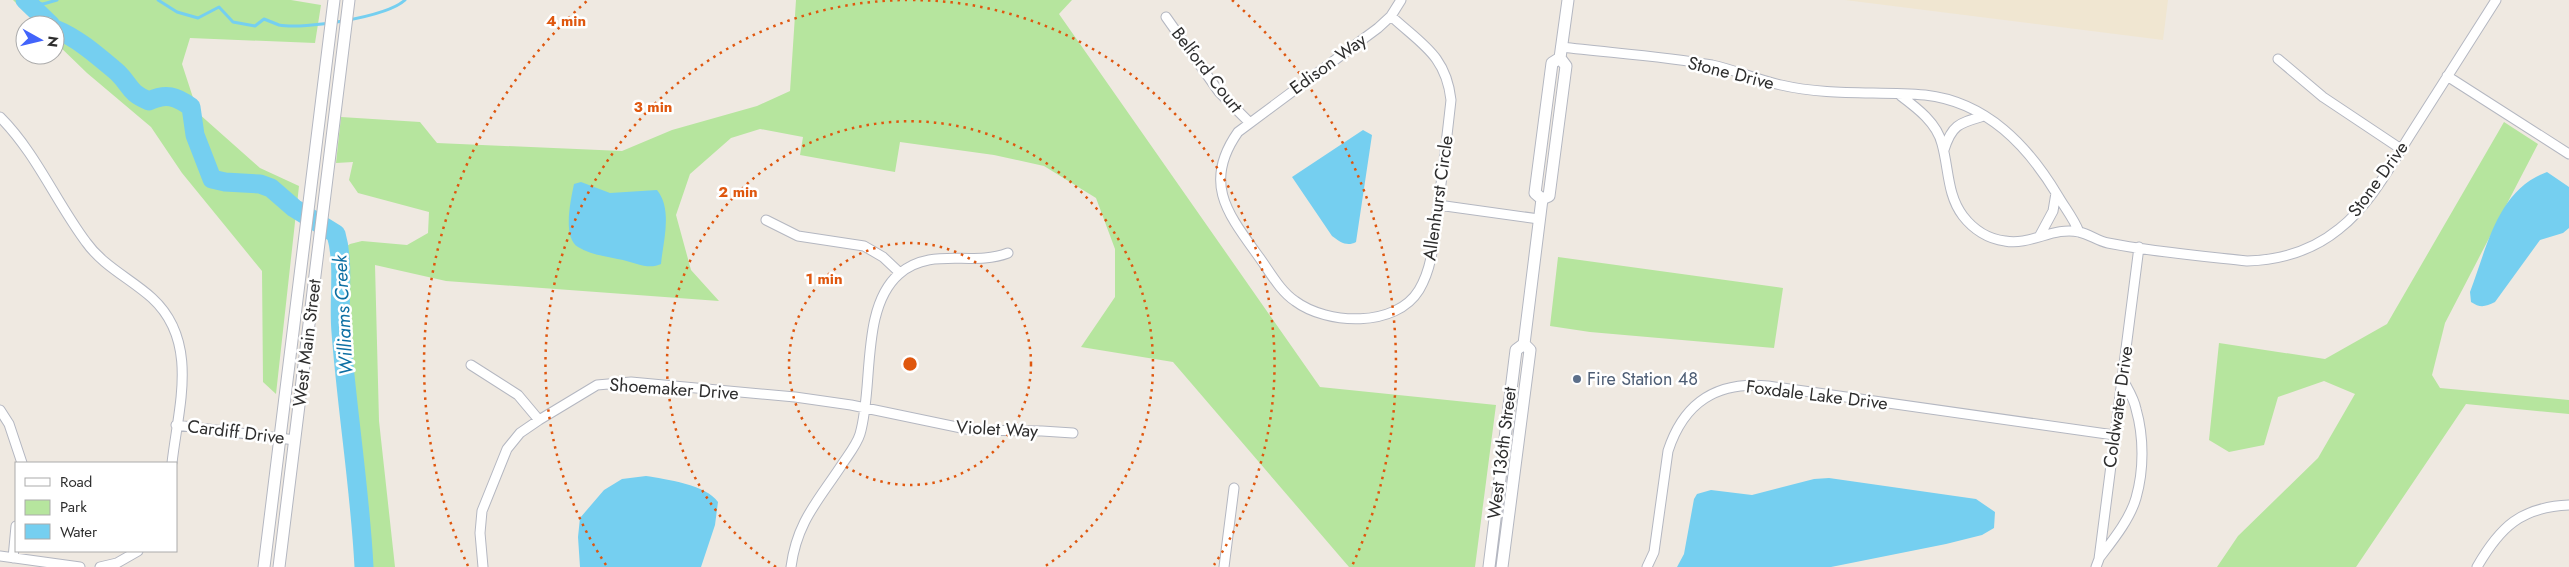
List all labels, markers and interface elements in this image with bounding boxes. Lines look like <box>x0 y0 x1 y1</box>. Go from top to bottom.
text: 4 min <box>546 10 586 32</box>
north arrow <box>15 15 65 65</box>
street label: Belford Court <box>1165 22 1249 119</box>
street label: Edison Way <box>1284 27 1372 101</box>
text: N <box>42 35 64 49</box>
street label: Stone Drive <box>1685 50 1777 96</box>
text: 3 min <box>634 96 672 118</box>
street label: Allenhurst Circle <box>1416 134 1460 262</box>
street label: Stone Drive <box>2342 136 2414 222</box>
text: 2 min <box>718 181 758 203</box>
water label: Williams Creek <box>326 253 360 376</box>
text: 1 min <box>805 268 843 290</box>
street label: West Main Street <box>286 277 328 408</box>
street label: Coldwater Drive <box>2097 344 2139 470</box>
centre of rings <box>901 355 919 373</box>
place label: Fire Station 48 <box>1587 366 1698 392</box>
street label: Shoemaker Drive <box>608 372 740 406</box>
marker: Fire Station 48 <box>1571 373 1583 385</box>
street label: Foxdale Lake Drive <box>1745 373 1889 417</box>
street label: West 136th Street <box>1481 385 1523 521</box>
street label: Cardiff Drive <box>186 413 286 451</box>
street label: Violet Way <box>955 414 1039 444</box>
legend <box>15 462 178 552</box>
text: Road <box>60 471 92 493</box>
text: Park <box>60 496 87 518</box>
text: Water <box>60 521 98 543</box>

